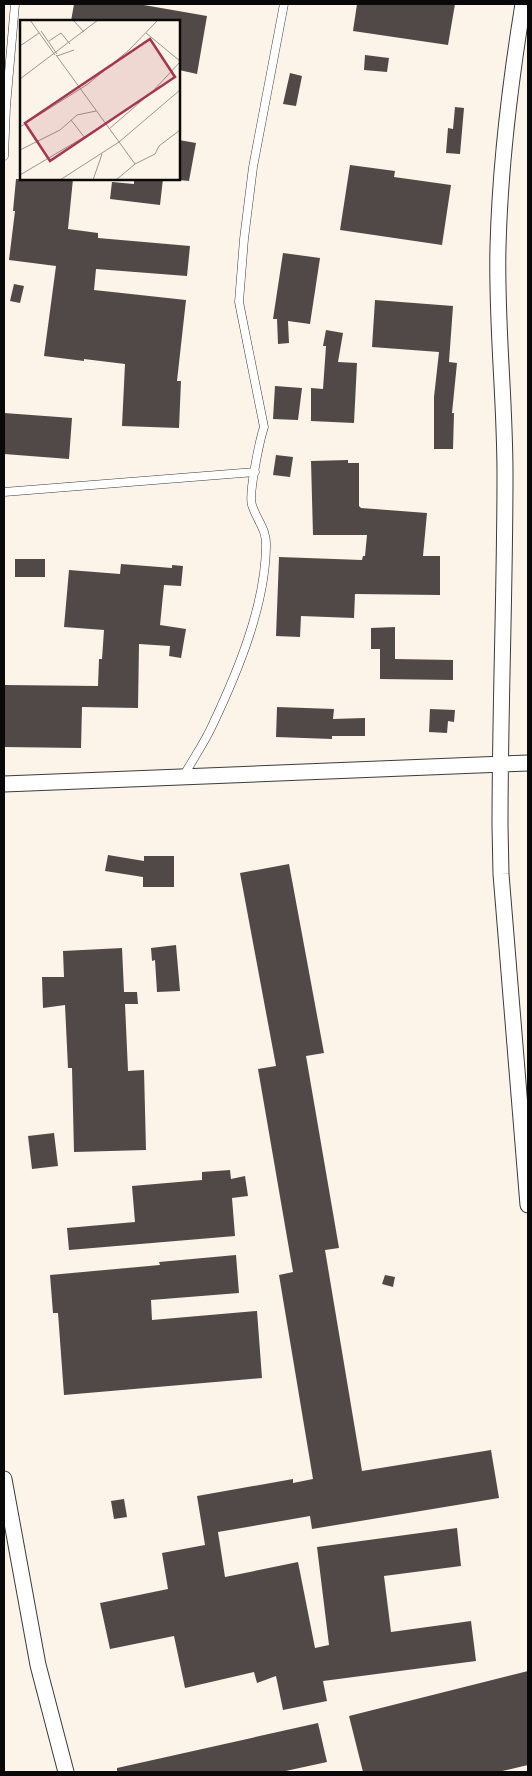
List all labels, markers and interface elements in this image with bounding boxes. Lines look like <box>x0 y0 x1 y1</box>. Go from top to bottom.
inset map <box>20 20 180 180</box>

